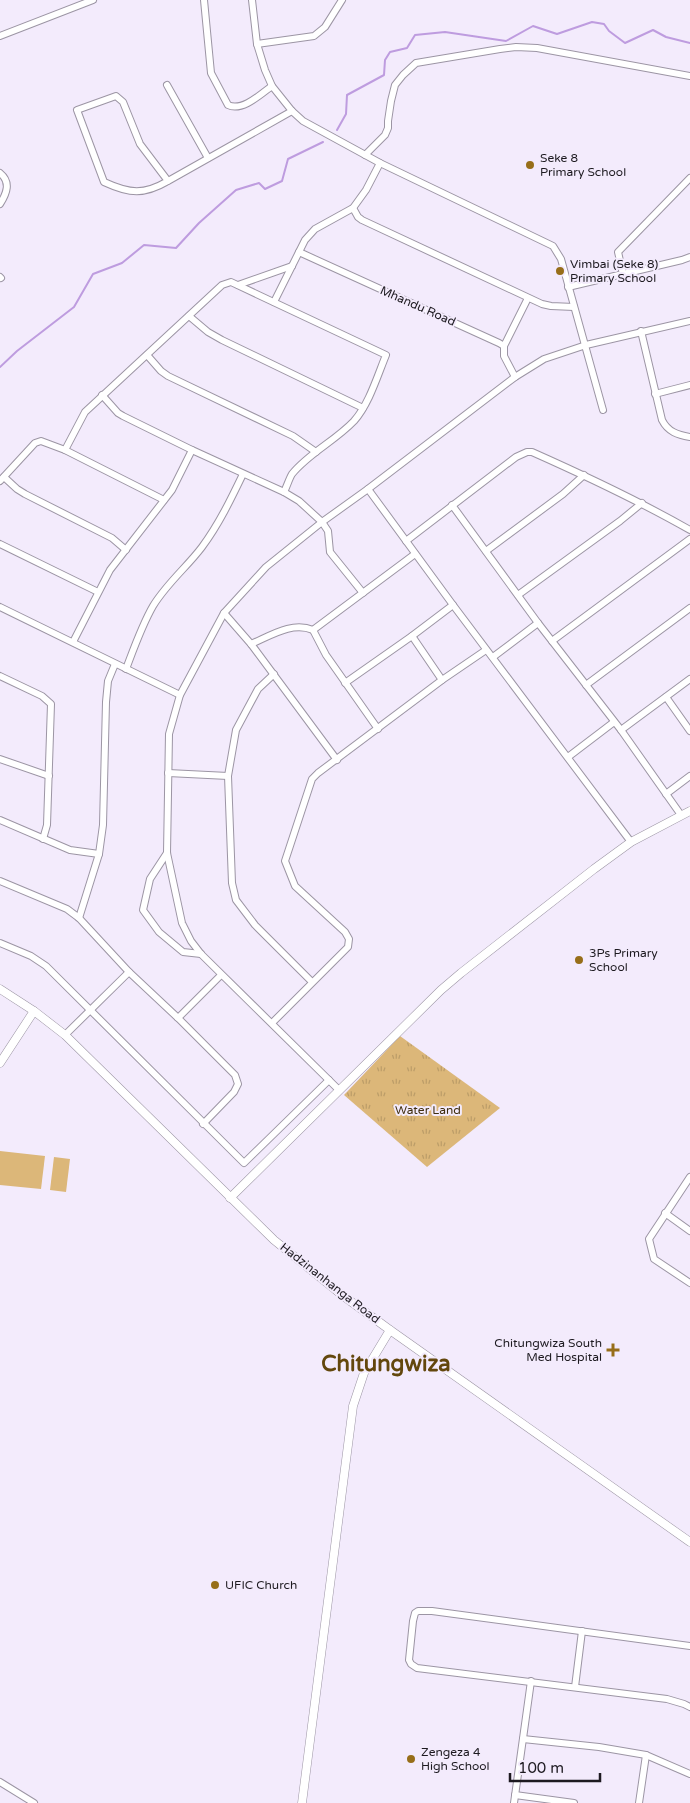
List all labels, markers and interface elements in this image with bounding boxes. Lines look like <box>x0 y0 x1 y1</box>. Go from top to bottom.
place label: Seke 8 Primary School <box>540 151 626 179</box>
marker: Seke 8 Primary School <box>524 159 536 171</box>
place label: Vimbai (Seke 8) Primary School <box>570 257 658 285</box>
marker: Vimbai (Seke 8) Primary School <box>554 265 566 277</box>
street label: Mhandu Road <box>378 283 458 329</box>
place label: 3Ps Primary School <box>589 946 658 974</box>
marker: 3Ps Primary School <box>573 954 585 966</box>
park label: Water Land <box>395 1103 461 1117</box>
street label: Hadzinanhanga Road <box>277 1240 383 1326</box>
place label: Chitungwiza South Med Hospital <box>494 1336 602 1364</box>
marker: Chitungwiza South Med Hospital <box>606 1343 620 1357</box>
district label: Chitungwiza <box>321 1351 451 1377</box>
place label: UFIC Church <box>225 1578 297 1592</box>
marker: UFIC Church <box>209 1579 221 1591</box>
place label: Zengeza 4 High School <box>421 1745 490 1773</box>
scale bar <box>510 1750 600 1782</box>
marker: Zengeza 4 High School <box>405 1753 417 1765</box>
text: 100 m <box>518 1759 564 1777</box>

